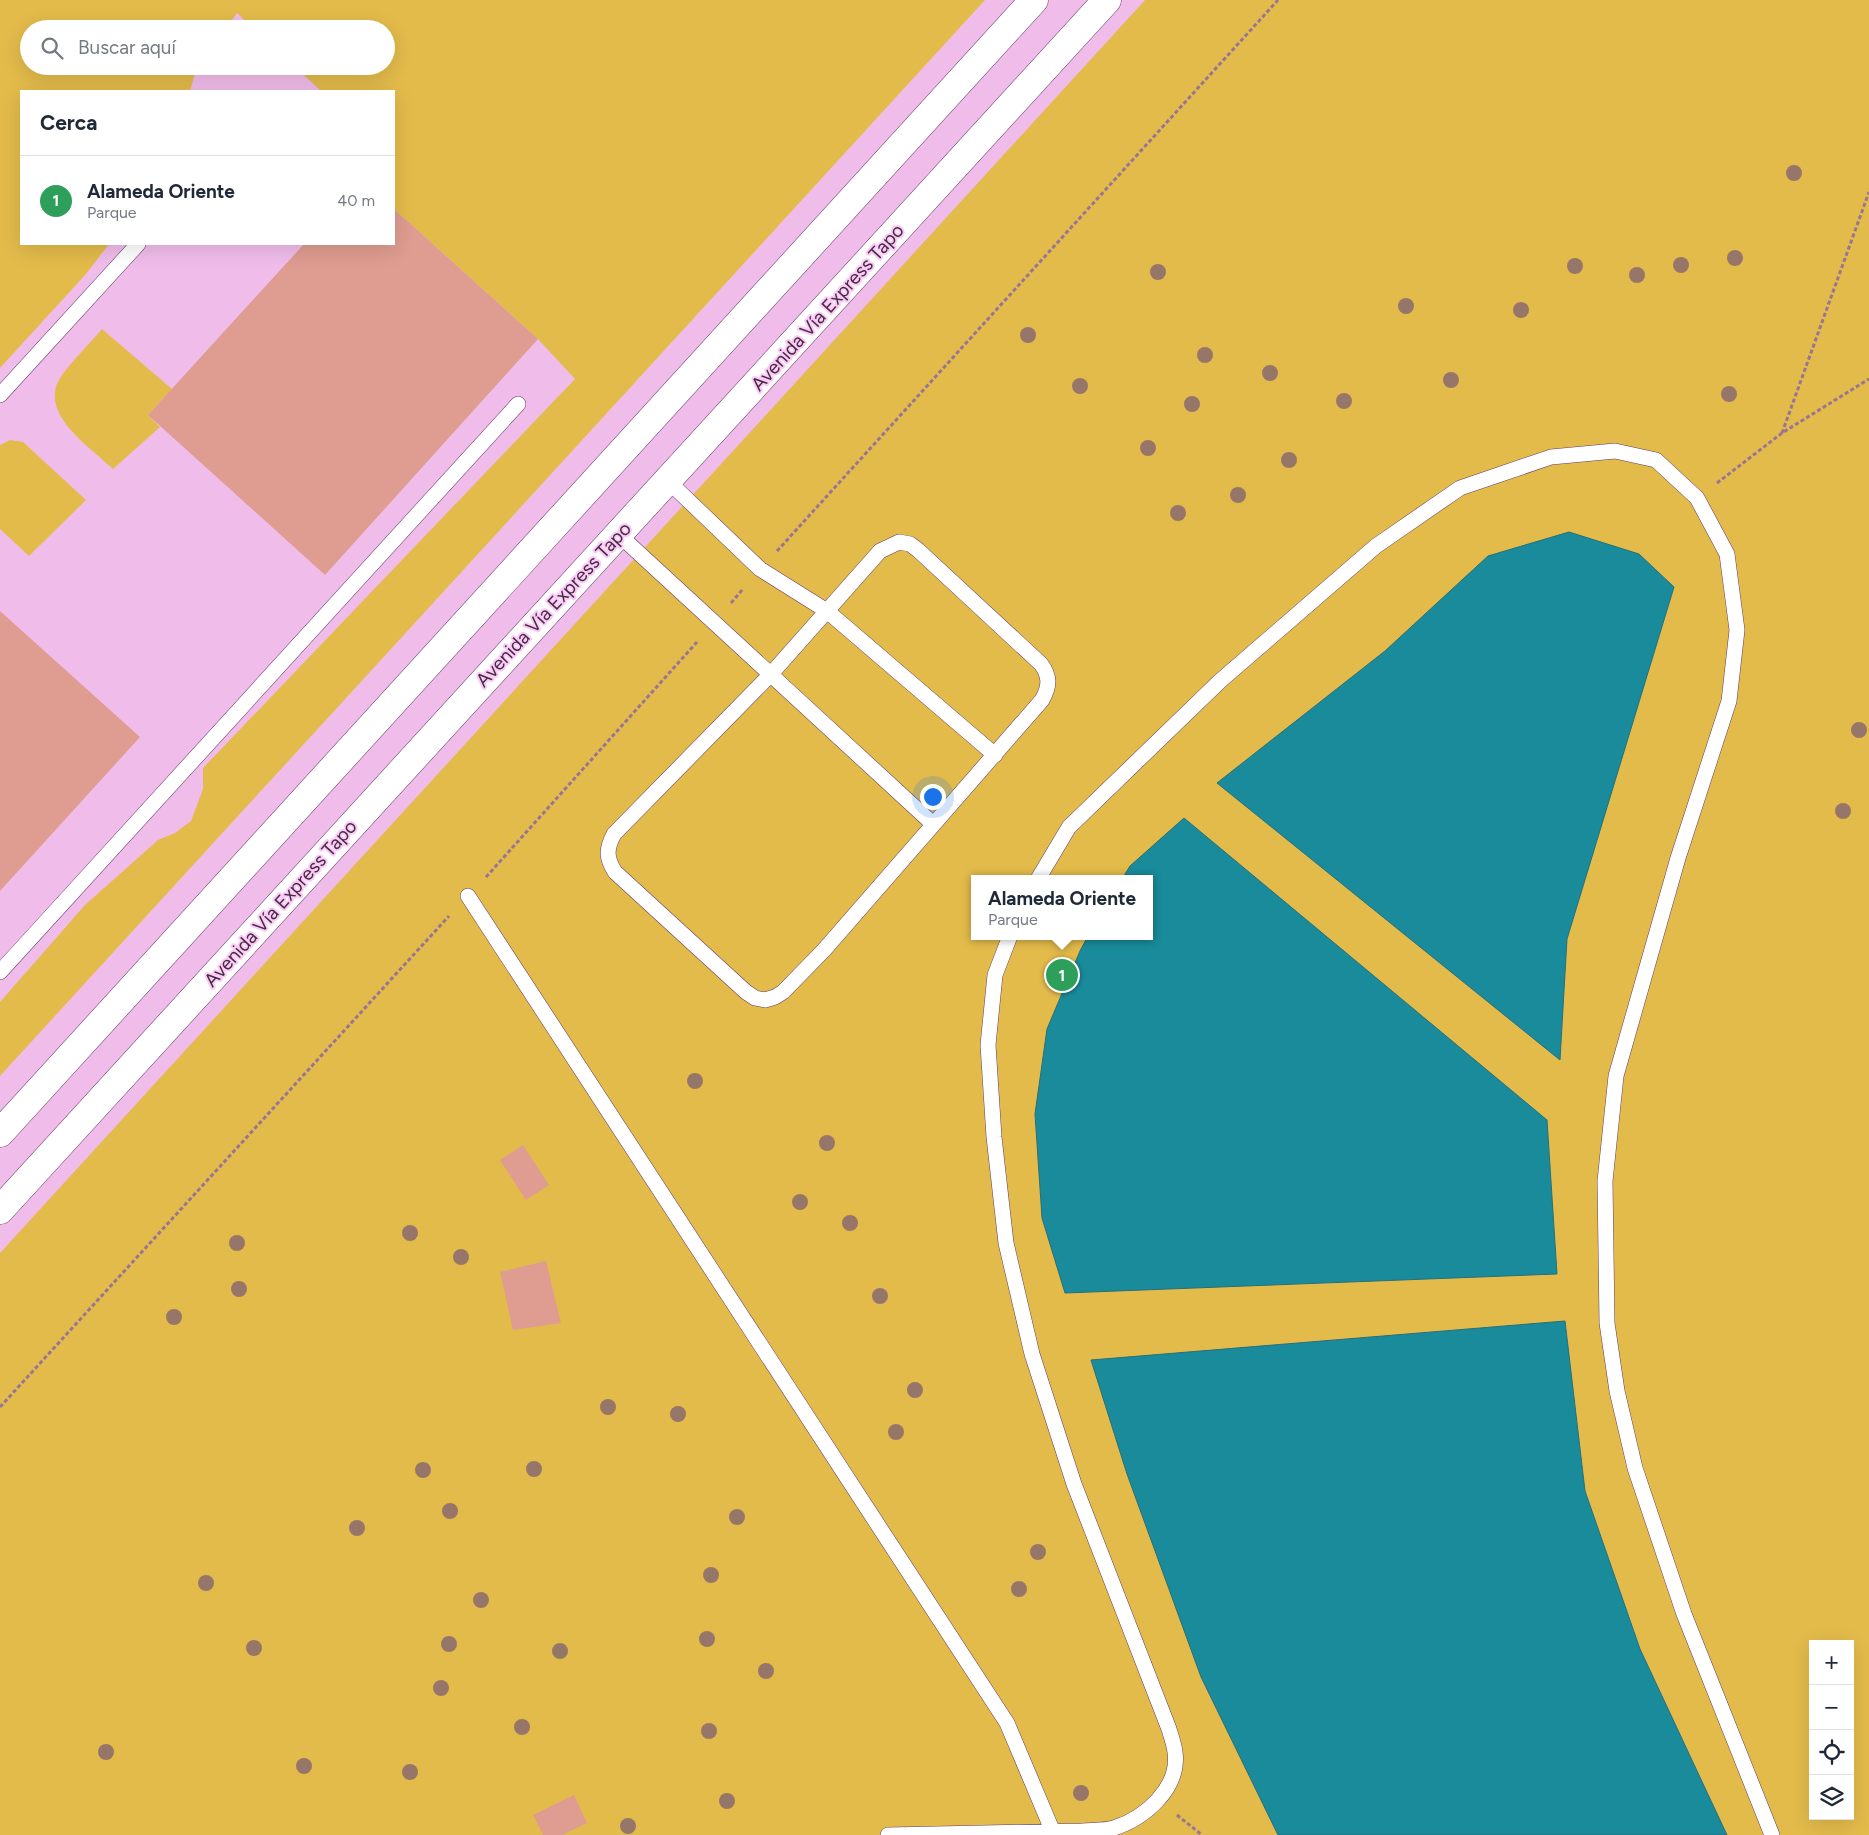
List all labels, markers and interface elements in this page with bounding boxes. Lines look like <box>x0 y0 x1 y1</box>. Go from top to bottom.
search box <box>20 20 395 75</box>
icon: search <box>38 34 66 62</box>
text: Buscar aquí <box>78 36 176 59</box>
text: Cerca <box>40 110 97 135</box>
text: Alameda Oriente <box>87 180 235 203</box>
text: 1 <box>53 191 59 210</box>
text: 40 m <box>337 191 375 210</box>
text: Parque <box>87 203 137 222</box>
street label: Avenida Vía Express Tapo <box>746 219 909 396</box>
street label: Avenida Vía Express Tapo <box>471 517 636 692</box>
your location <box>920 784 946 810</box>
street label: Avenida Vía Express Tapo <box>199 815 362 992</box>
popup <box>971 875 1153 940</box>
text: Alameda Oriente <box>988 887 1136 910</box>
text: Parque <box>988 910 1038 929</box>
pin: 1 <box>1046 956 1078 994</box>
map controls <box>1809 1640 1854 1820</box>
button: + <box>1809 1640 1854 1685</box>
button: − <box>1809 1685 1854 1730</box>
button: locate <box>1809 1730 1854 1775</box>
button: layers <box>1809 1775 1854 1820</box>

